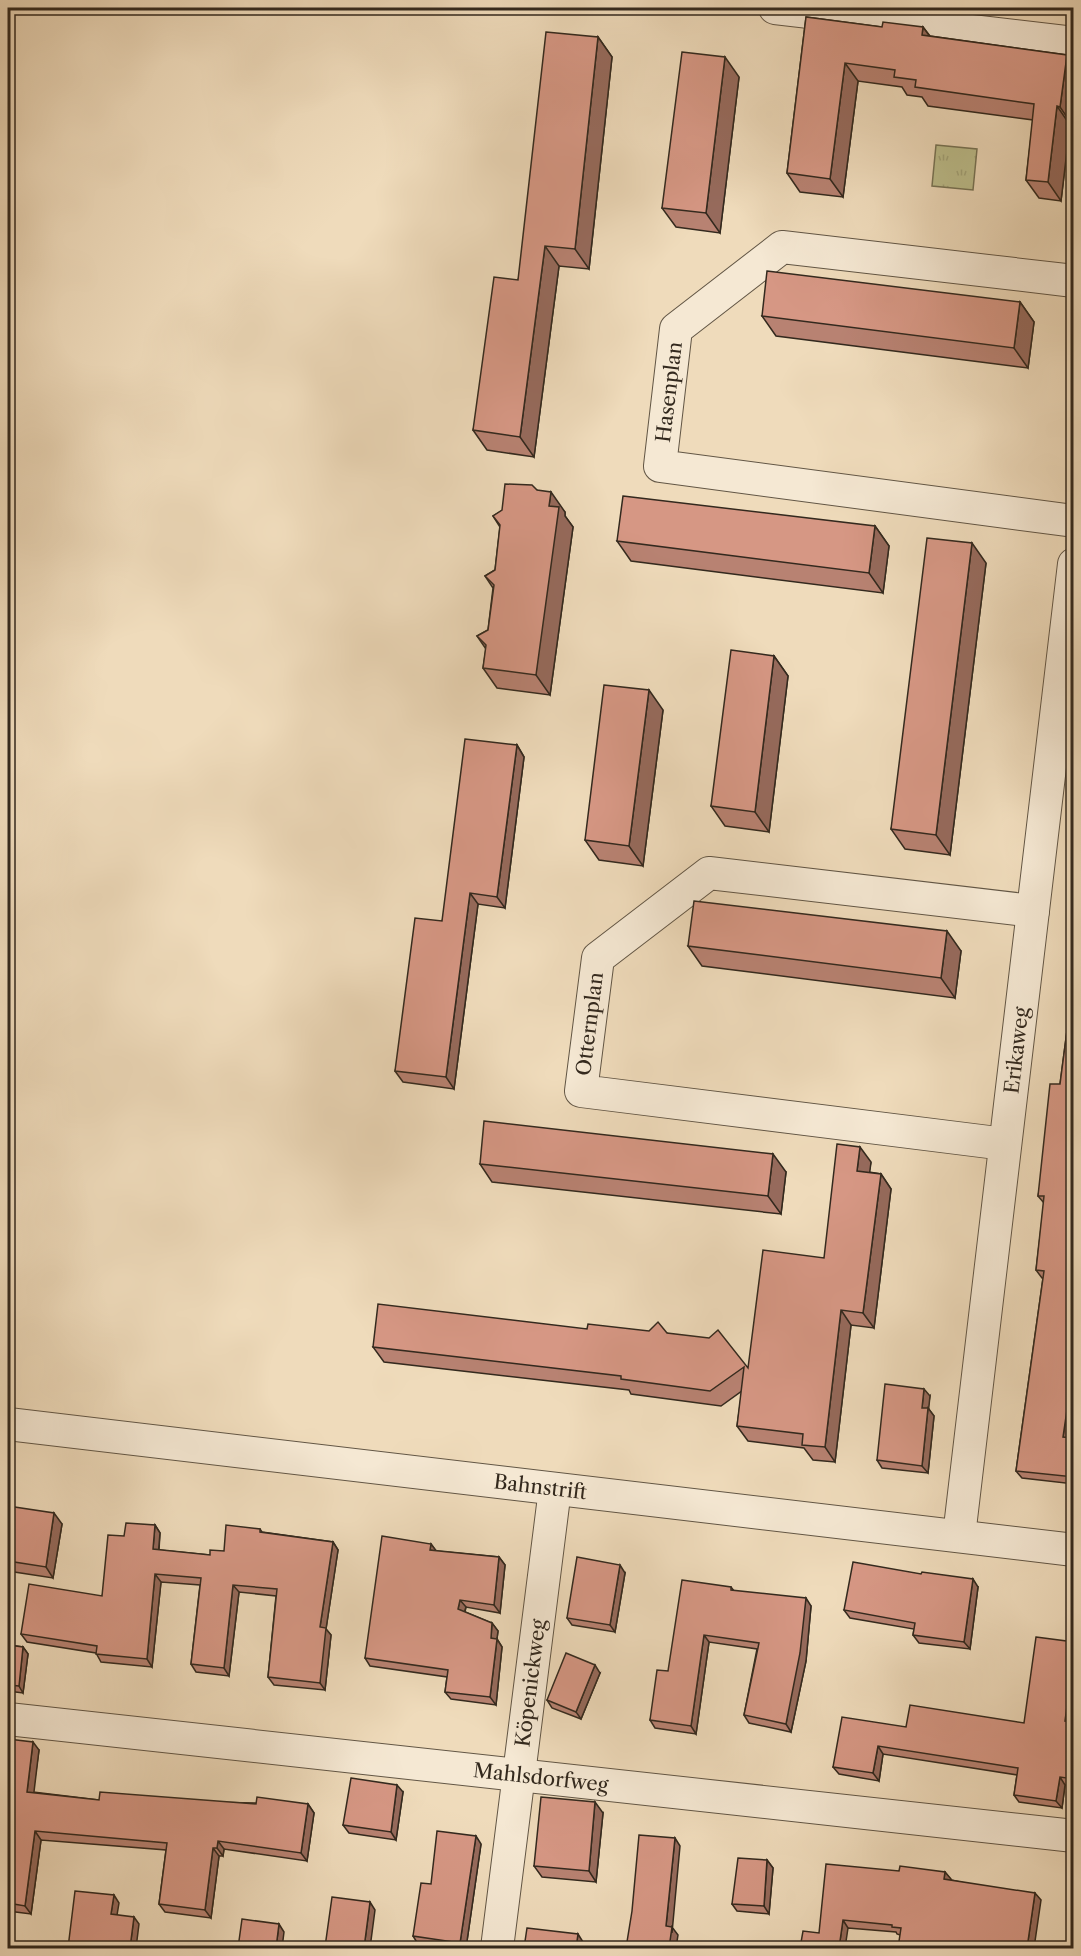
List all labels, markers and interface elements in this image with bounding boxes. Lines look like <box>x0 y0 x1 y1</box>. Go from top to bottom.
street label: Hasenplan <box>651 340 687 444</box>
street label: Otternplan <box>571 970 608 1077</box>
street label: Erikaweg <box>999 1005 1034 1095</box>
street label: Bahnstrift <box>492 1470 588 1504</box>
street label: Köpenickweg <box>510 1617 551 1748</box>
street label: Mahlsdorfweg <box>472 1758 610 1797</box>

